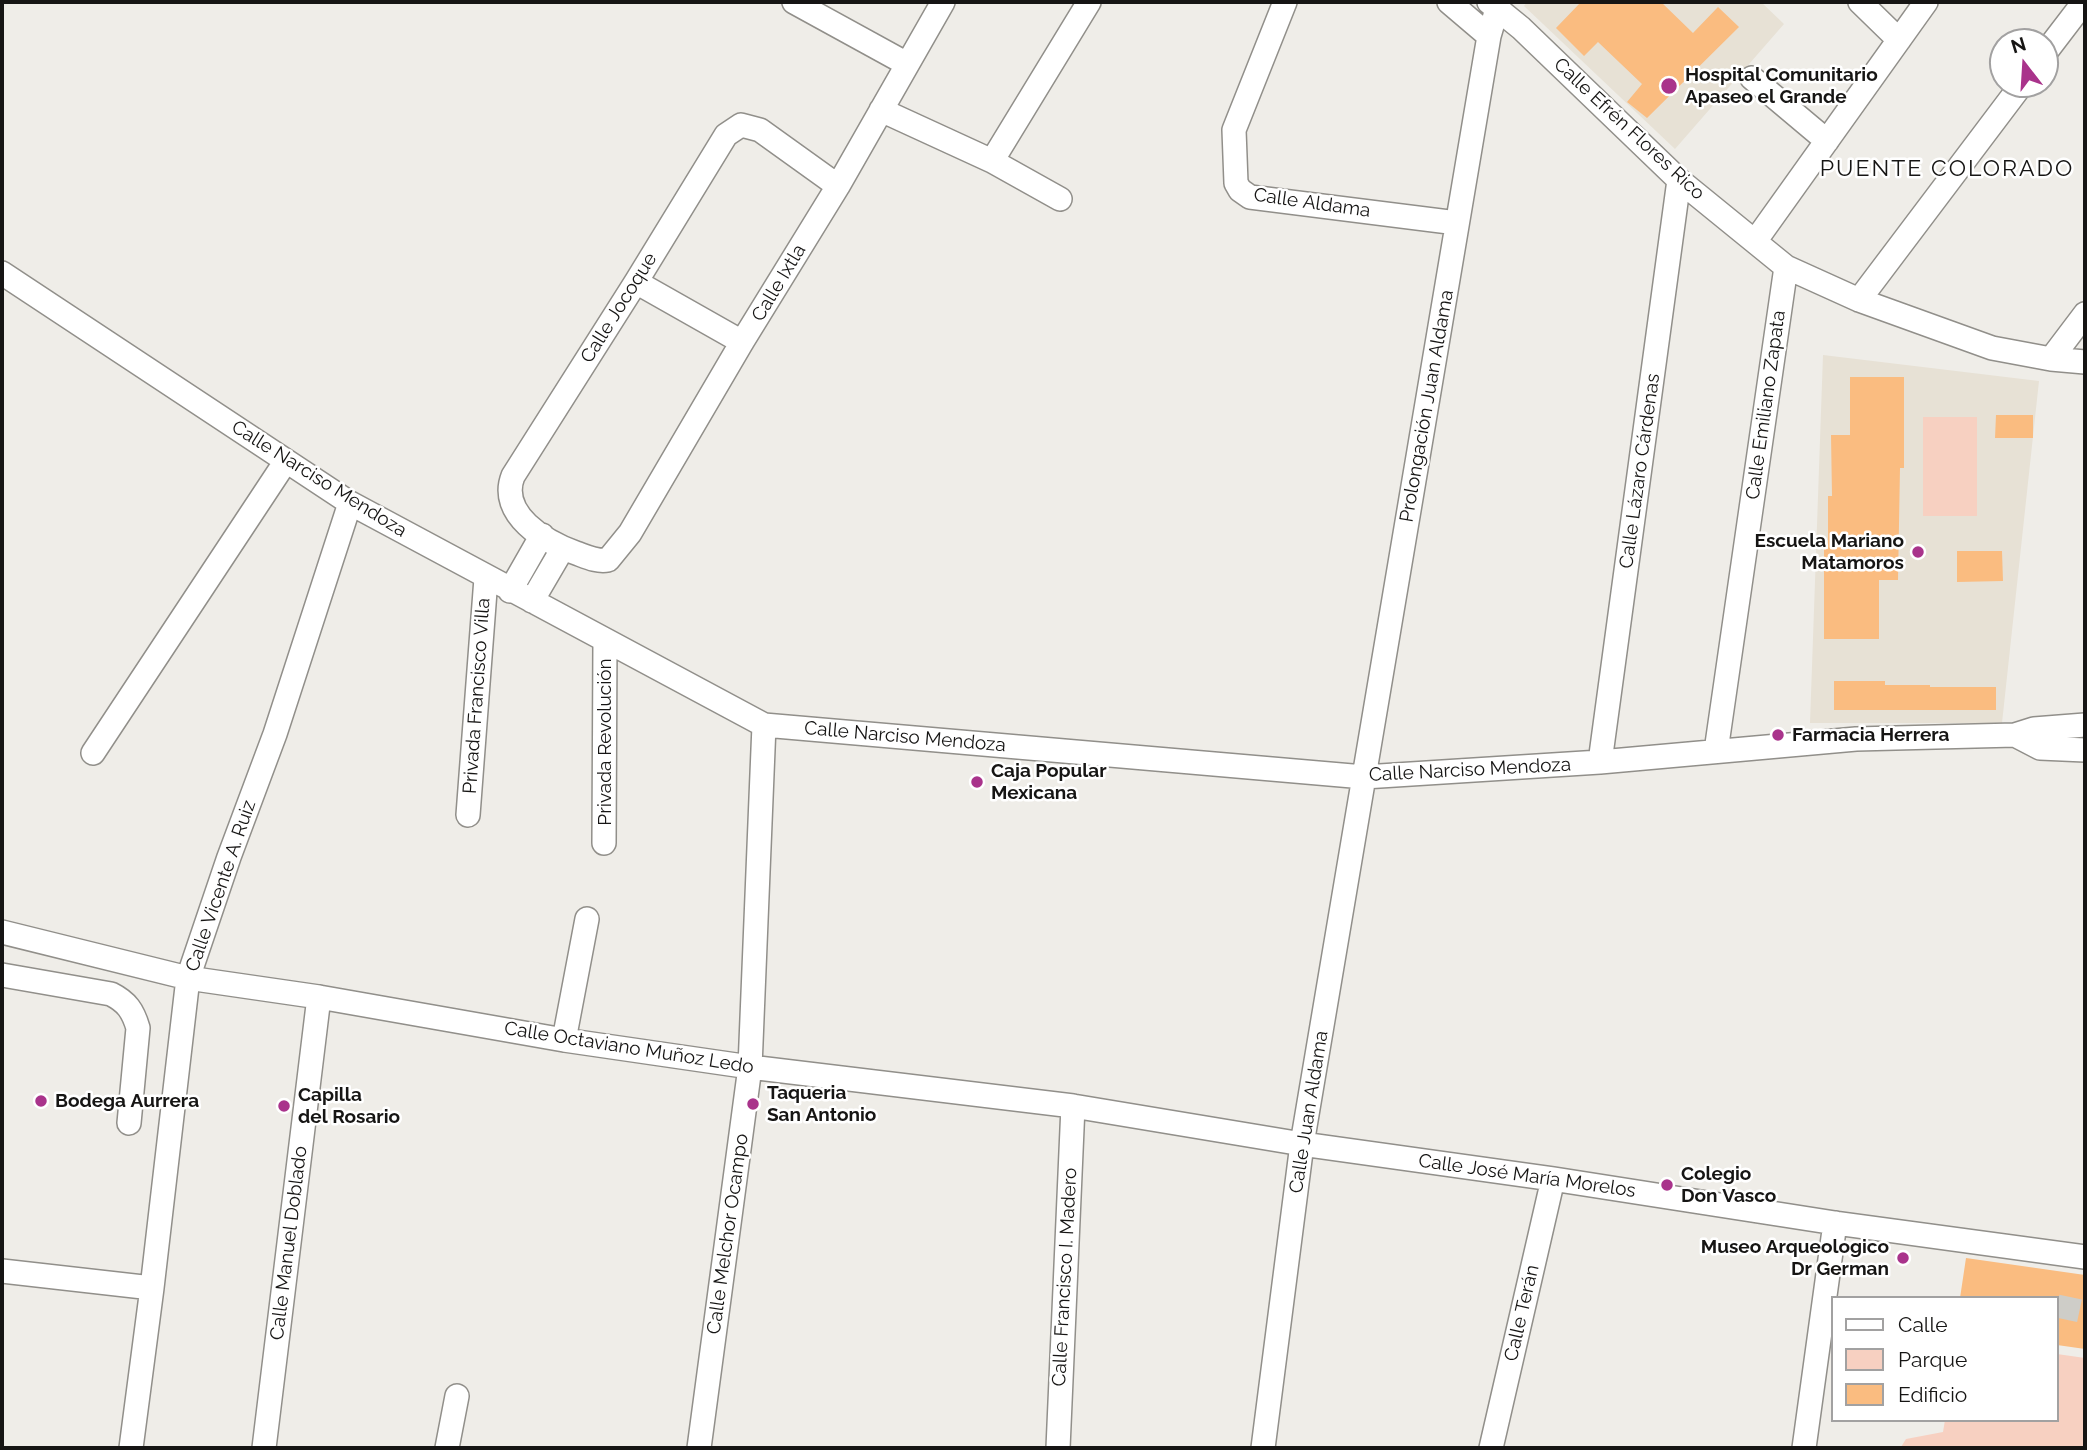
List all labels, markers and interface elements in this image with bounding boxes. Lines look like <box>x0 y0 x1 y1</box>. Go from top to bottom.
north arrow <box>1989 28 2059 98</box>
text: N <box>2008 32 2029 57</box>
street label: Calle Efrén Flores Rico <box>1549 53 1709 205</box>
place label: Hospital Comunitario Apaseo el Grande <box>1685 64 1878 108</box>
marker: Hospital Comunitario Apaseo el Grande <box>1659 76 1679 96</box>
district label: PUENTE COLORADO <box>1822 155 2072 183</box>
street label: Calle Aldama <box>1252 184 1372 222</box>
street label: Calle Ixtla <box>747 240 811 326</box>
street label: Calle Jocoque <box>576 249 662 367</box>
street label: Prolongación Juan Aldama <box>1395 288 1459 524</box>
street label: Calle Emiliano Zapata <box>1741 309 1791 501</box>
street label: Calle Lázaro Cárdenas <box>1615 372 1665 570</box>
street label: Calle Narciso Mendoza <box>227 416 411 542</box>
place label: Escuela Mariano Matamoros <box>1755 530 1904 574</box>
marker: Escuela Mariano Matamoros <box>1910 544 1926 560</box>
street label: Privada Francisco Villa <box>459 597 495 795</box>
street label: Privada Revolución <box>594 658 616 826</box>
street label: Calle Narciso Mendoza <box>803 717 1007 757</box>
place label: Farmacia Herrera <box>1792 724 1949 746</box>
marker: Farmacia Herrera <box>1770 727 1786 743</box>
street label: Calle Narciso Mendoza <box>1368 753 1572 787</box>
place label: Caja Popular Mexicana <box>991 760 1107 804</box>
marker: Caja Popular Mexicana <box>969 774 985 790</box>
street label: Calle Vicente A. Ruiz <box>181 797 261 975</box>
street label: Calle Octaviano Muñoz Ledo <box>503 1017 755 1079</box>
street label: Calle Juan Aldama <box>1285 1029 1333 1195</box>
place label: Taqueria San Antonio <box>767 1082 876 1126</box>
place label: Capilla del Rosario <box>298 1084 400 1128</box>
place label: Bodega Aurrera <box>55 1090 199 1112</box>
marker: Bodega Aurrera <box>33 1093 49 1109</box>
marker: Taqueria San Antonio <box>745 1096 761 1112</box>
marker: Capilla del Rosario <box>276 1098 292 1114</box>
street label: Calle Melchor Ocampo <box>703 1132 753 1336</box>
street label: Calle Manuel Doblado <box>266 1145 312 1341</box>
street label: Calle José María Morelos <box>1417 1149 1637 1203</box>
place label: Colegio Don Vasco <box>1681 1163 1776 1207</box>
street label: Calle Francisco I. Madero <box>1048 1167 1082 1387</box>
marker: Colegio Don Vasco <box>1659 1177 1675 1193</box>
place label: Museo Arqueologico Dr German <box>1701 1236 1889 1280</box>
marker: Museo Arqueologico Dr German <box>1895 1250 1911 1266</box>
street label: Calle Terán <box>1500 1262 1544 1364</box>
legend <box>1832 1296 2059 1422</box>
text: Calle <box>1898 1312 1948 1337</box>
text: Parque <box>1898 1347 1967 1372</box>
text: Edificio <box>1898 1382 1967 1407</box>

